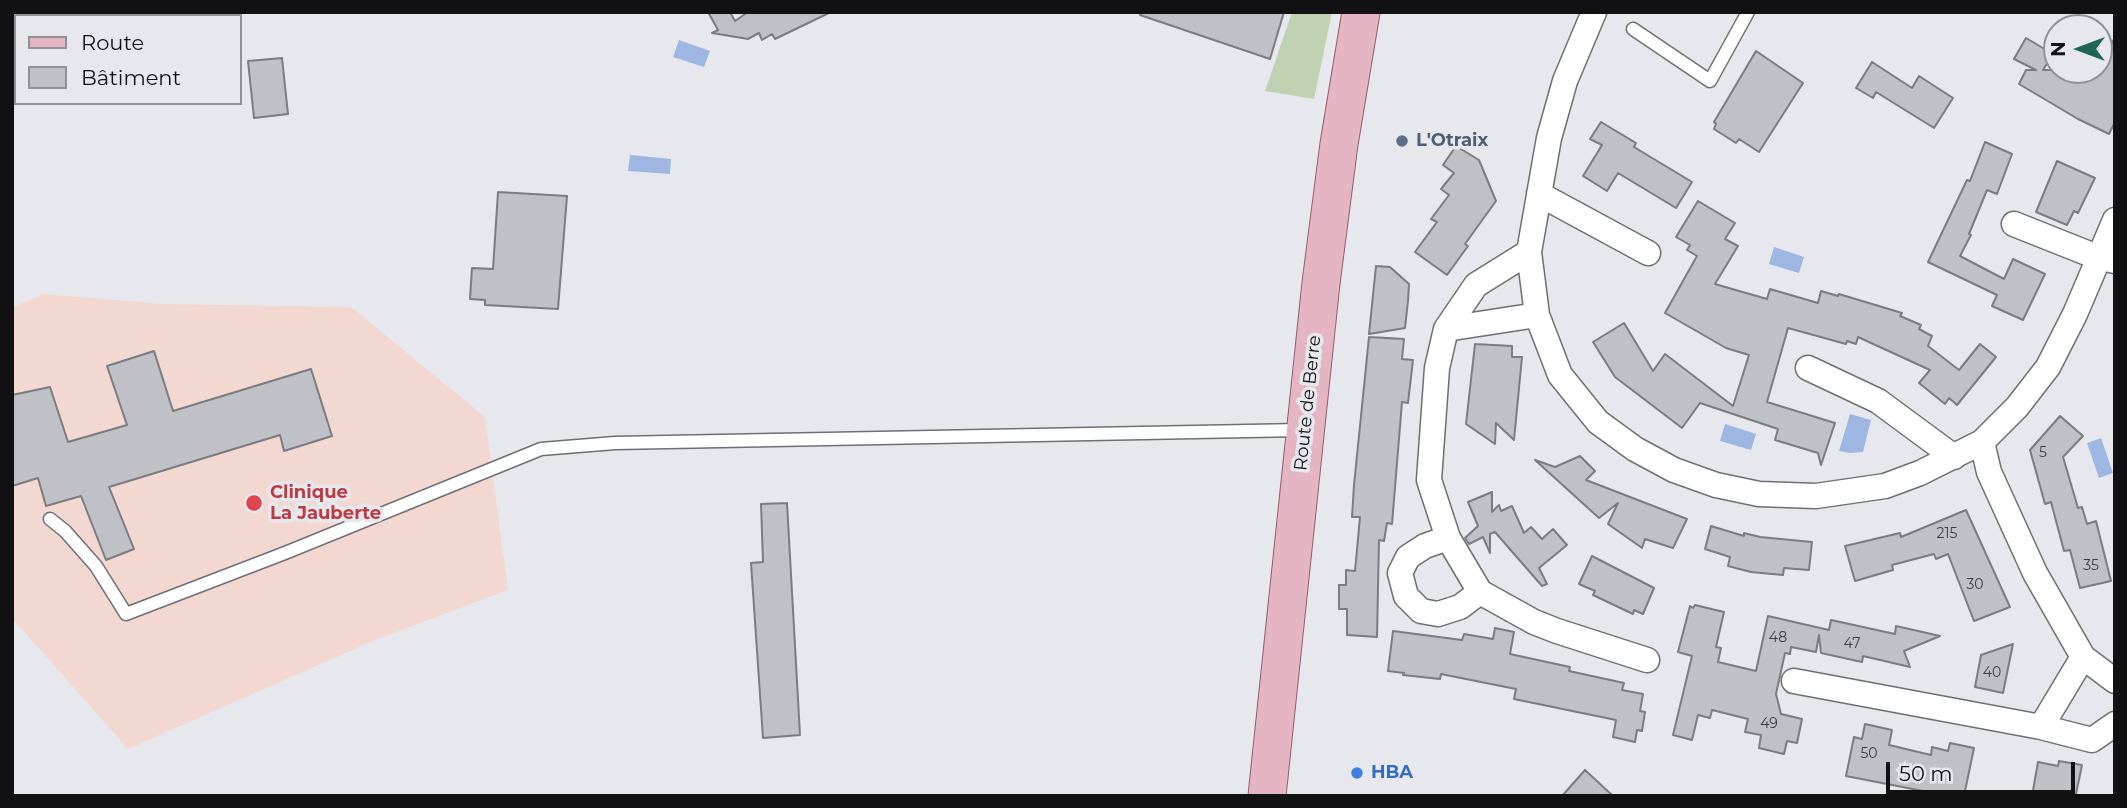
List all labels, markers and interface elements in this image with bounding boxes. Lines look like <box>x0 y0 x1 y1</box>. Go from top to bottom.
legend <box>14 14 242 105</box>
north arrow <box>2043 14 2113 84</box>
text: Route <box>81 30 144 55</box>
text: N <box>2047 41 2070 57</box>
text: Bâtiment <box>81 65 181 90</box>
place label: L'Otraix <box>1416 130 1488 152</box>
marker: L'Otraix <box>1394 133 1410 149</box>
street label: Route de Berre <box>1290 334 1326 472</box>
house number: 5 <box>2039 445 2047 461</box>
place label: Clinique La Jauberte <box>270 482 381 524</box>
marker: Clinique La Jauberte <box>244 493 264 513</box>
house number: 215 <box>1937 526 1957 542</box>
house number: 35 <box>2083 558 2099 574</box>
house number: 30 <box>1966 577 1984 593</box>
house number: 48 <box>1769 630 1787 646</box>
house number: 47 <box>1844 636 1860 652</box>
house number: 40 <box>1983 665 2001 681</box>
house number: 49 <box>1760 716 1778 732</box>
house number: 50 <box>1860 746 1878 762</box>
scale bar <box>1889 748 2078 792</box>
text: 50 m <box>1899 761 1953 786</box>
place label: HBA <box>1371 762 1413 784</box>
marker: HBA <box>1349 765 1365 781</box>

